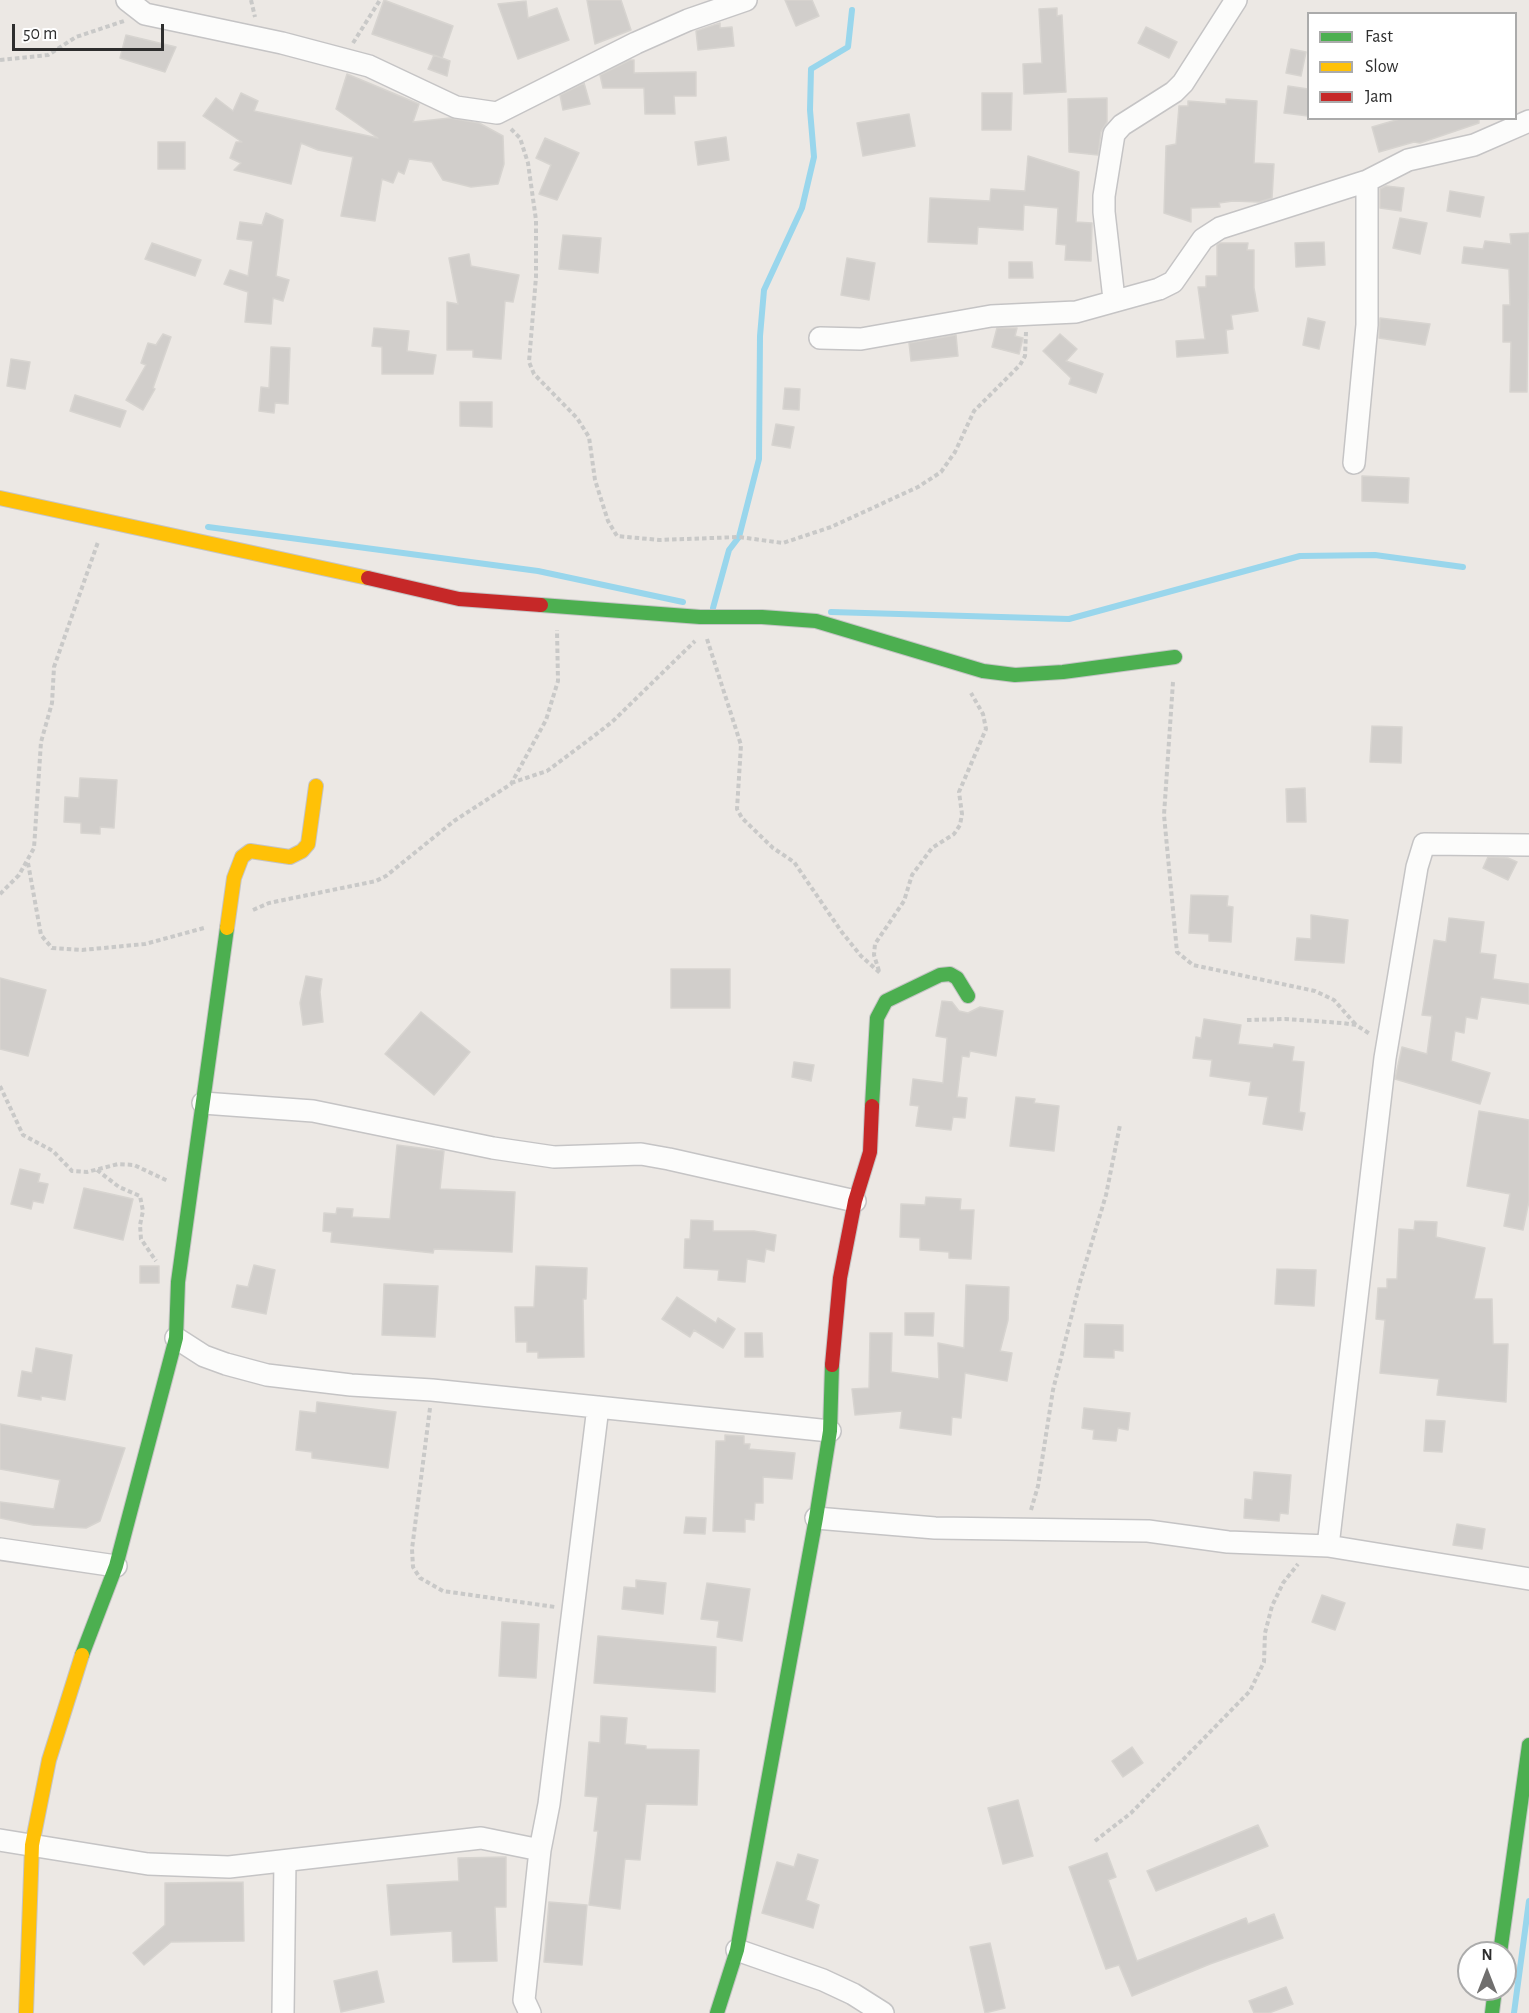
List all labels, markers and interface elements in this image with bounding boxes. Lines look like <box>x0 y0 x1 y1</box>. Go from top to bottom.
scale bar <box>15 12 166 50</box>
legend <box>1307 12 1517 120</box>
text: 50 m <box>23 25 57 43</box>
text: Fast <box>1365 28 1393 46</box>
text: Slow <box>1365 58 1398 76</box>
text: Jam <box>1365 88 1393 106</box>
north arrow <box>1457 1941 1517 2001</box>
text: N <box>1481 1947 1493 1963</box>

